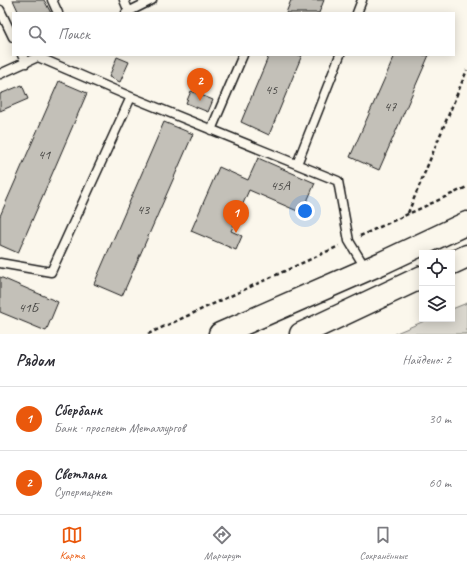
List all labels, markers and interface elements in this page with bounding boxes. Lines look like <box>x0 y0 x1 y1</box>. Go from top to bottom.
search box <box>12 12 455 56</box>
icon: search <box>26 23 48 45</box>
text: Поиск <box>58 25 90 44</box>
pin: 2 <box>187 68 213 101</box>
house number: 45 <box>265 81 278 98</box>
house number: 47 <box>384 98 397 115</box>
house number: 41 <box>38 146 51 163</box>
house number: 45А <box>270 177 291 194</box>
pin: 1 <box>223 200 249 233</box>
house number: 43 <box>137 201 151 218</box>
your location <box>295 201 315 221</box>
map controls <box>419 250 455 322</box>
button: locate <box>419 250 455 286</box>
button: layers <box>419 286 455 322</box>
house number: 41Б <box>18 299 41 316</box>
text: Рядом <box>16 350 54 371</box>
text: Найдено: 2 <box>403 352 451 368</box>
text: Сбербанк <box>54 401 102 420</box>
text: 1 <box>26 411 32 427</box>
text: 30 m <box>429 411 451 427</box>
text: Банк · проспект Металлургов <box>54 420 185 436</box>
text: Светлана <box>54 465 106 484</box>
text: 2 <box>26 475 32 491</box>
text: 60 m <box>429 475 451 491</box>
text: Супермаркет <box>54 484 112 500</box>
tab: Карта <box>60 524 85 562</box>
tab: Маршрут <box>204 524 240 562</box>
tab: Сохранённые <box>360 524 407 562</box>

